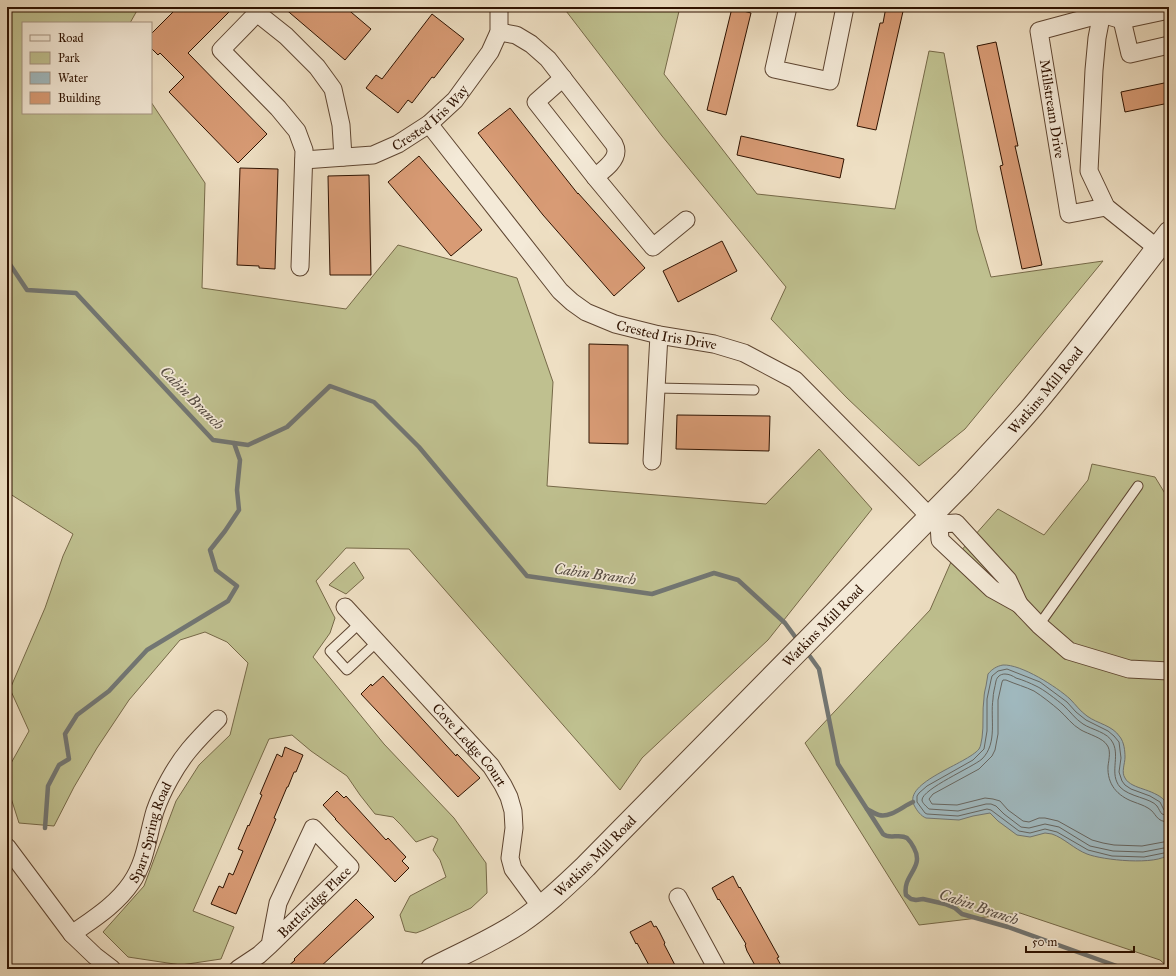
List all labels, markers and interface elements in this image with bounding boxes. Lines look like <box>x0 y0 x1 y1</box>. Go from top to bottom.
legend <box>22 22 152 114</box>
text: Road <box>58 31 84 45</box>
text: Park <box>58 51 80 65</box>
street label: Millstream Drive <box>1036 58 1068 160</box>
text: Water <box>58 71 88 85</box>
street label: Crested Iris Way <box>389 81 472 154</box>
text: Building <box>58 91 101 106</box>
street label: Crested Iris Drive <box>615 316 719 353</box>
street label: Watkins Mill Road <box>1004 343 1086 437</box>
water label: Cabin Branch <box>156 362 228 434</box>
water label: Cabin Branch <box>553 559 638 589</box>
street label: Watkins Mill Road <box>779 581 867 670</box>
street label: Cove Ledge Court <box>429 700 510 790</box>
street label: Sparr Spring Road <box>125 779 175 886</box>
street label: Watkins Mill Road <box>551 812 640 900</box>
street label: Battleridge Place <box>274 862 355 941</box>
water label: Cabin Branch <box>937 885 1022 929</box>
scale bar <box>1026 928 1134 954</box>
text: 50 m <box>1032 935 1057 949</box>

